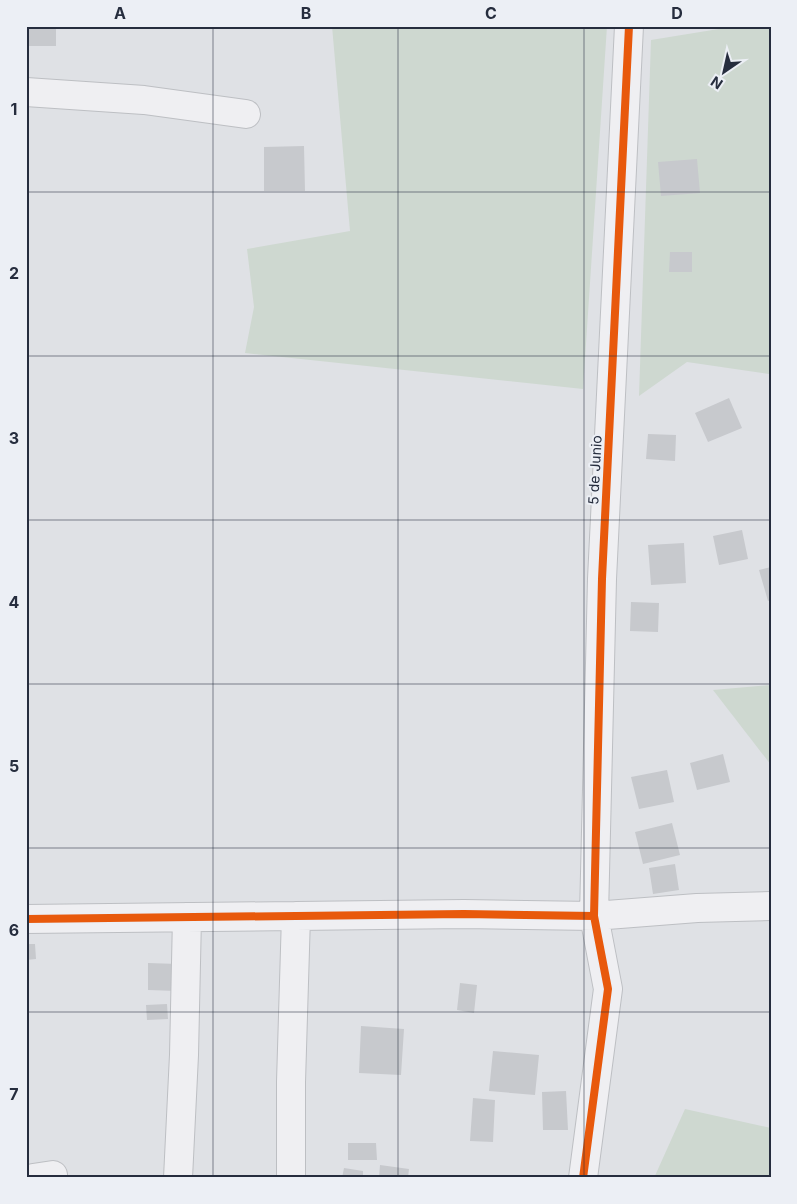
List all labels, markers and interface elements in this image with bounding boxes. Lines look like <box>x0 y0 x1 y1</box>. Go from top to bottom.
text: A <box>114 3 126 23</box>
text: B <box>301 3 311 23</box>
text: C <box>485 3 497 23</box>
text: D <box>671 3 683 23</box>
north arrow <box>700 48 750 98</box>
text: N <box>707 73 726 93</box>
text: 1 <box>11 99 17 119</box>
text: 2 <box>9 263 19 283</box>
text: 3 <box>9 428 19 448</box>
street label: 5 de Junio <box>584 435 605 505</box>
text: 4 <box>9 592 20 612</box>
text: 5 <box>9 756 19 776</box>
text: 6 <box>9 920 19 940</box>
text: 7 <box>9 1084 19 1104</box>

